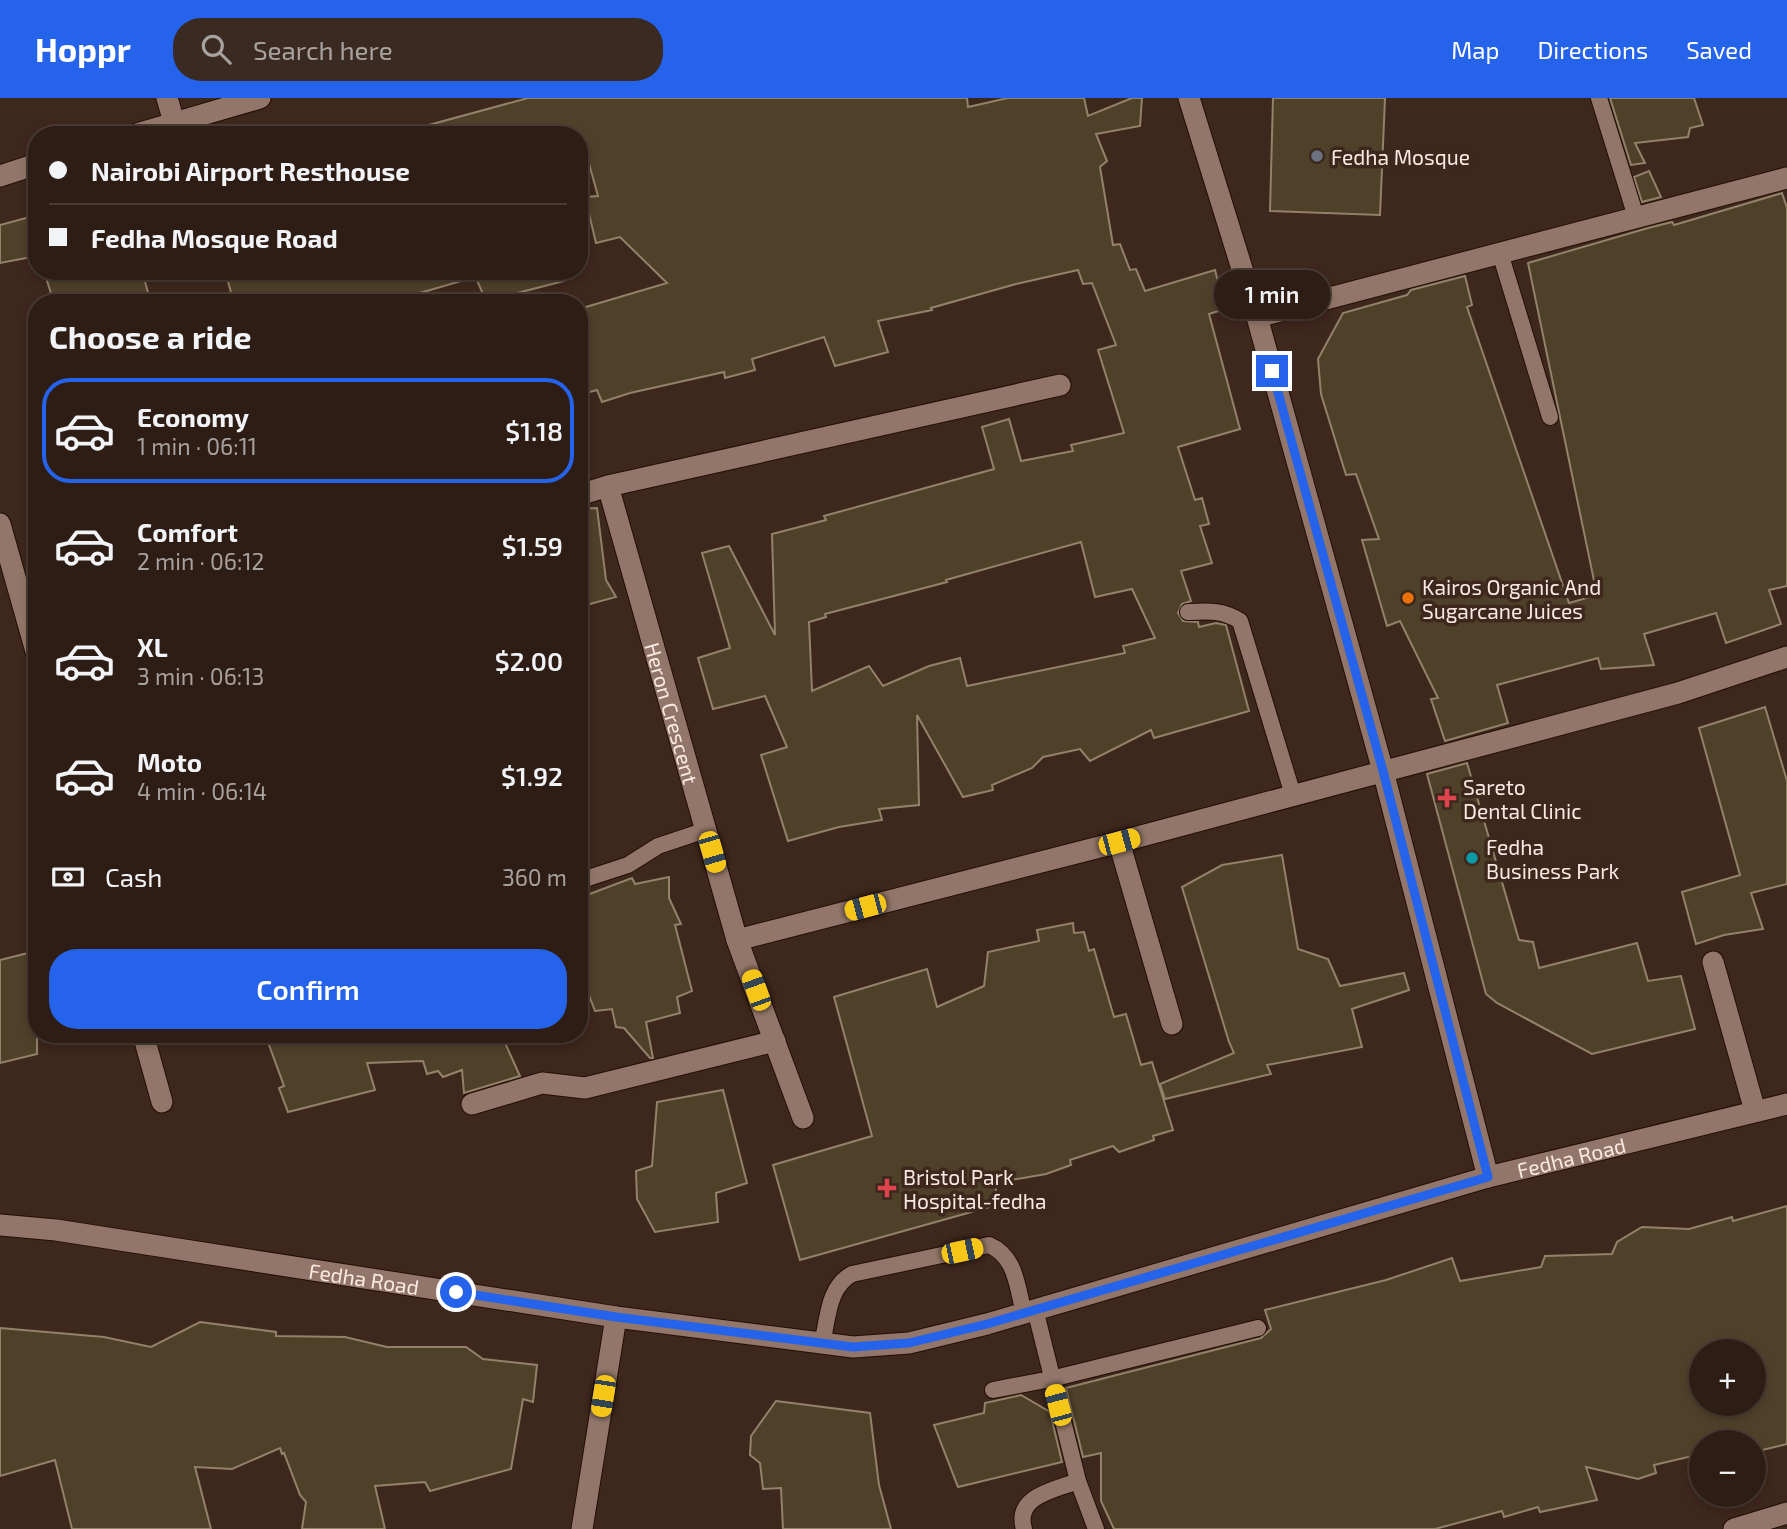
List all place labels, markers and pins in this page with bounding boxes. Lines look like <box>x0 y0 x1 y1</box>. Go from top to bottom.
place label: Fedha Mosque <box>1331 144 1470 169</box>
marker: Fedha Mosque <box>1309 148 1325 164</box>
place label: Kairos Organic And Sugarcane Juices <box>1422 574 1601 623</box>
marker: Kairos Organic And Sugarcane Juices <box>1400 590 1416 606</box>
place label: Sareto Dental Clinic <box>1463 774 1581 823</box>
marker: Sareto Dental Clinic <box>1437 788 1457 808</box>
place label: Fedha Business Park <box>1486 834 1620 883</box>
marker: Fedha Business Park <box>1464 850 1480 866</box>
place label: Bristol Park Hospital-fedha <box>903 1164 1047 1213</box>
marker: Bristol Park Hospital-fedha <box>877 1178 897 1198</box>

